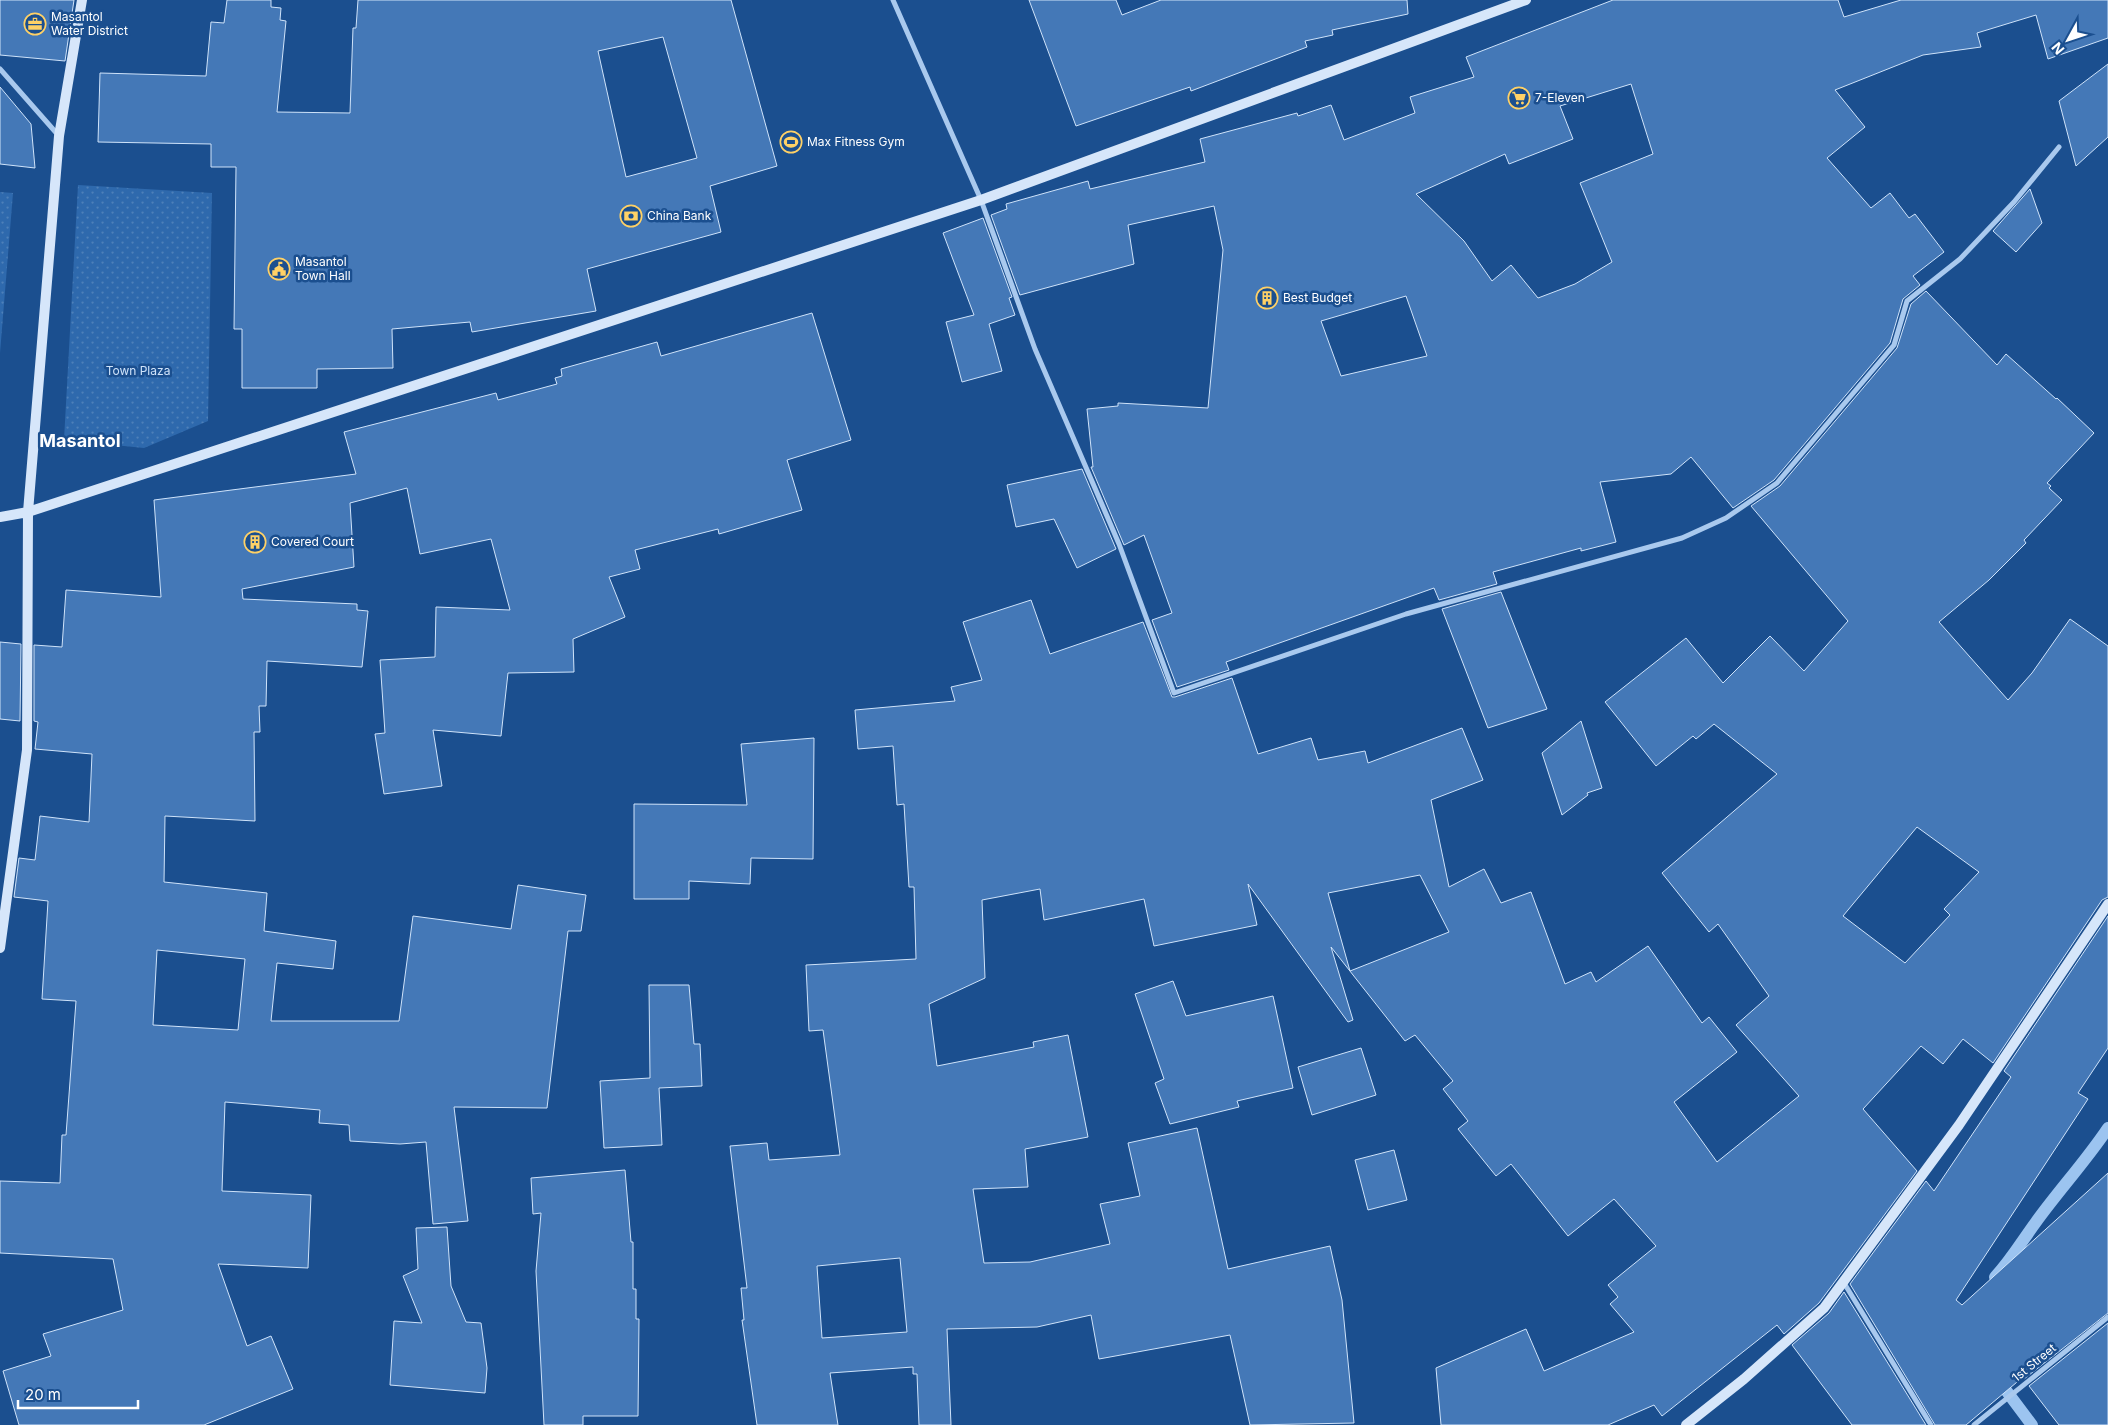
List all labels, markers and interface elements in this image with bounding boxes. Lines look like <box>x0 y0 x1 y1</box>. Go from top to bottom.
place label: Masantol Water District <box>51 9 128 38</box>
office icon: Masantol Water District <box>23 12 47 36</box>
north arrow <box>2043 15 2093 65</box>
text: N <box>2048 39 2068 58</box>
supermarket icon: 7-Eleven <box>1507 86 1531 110</box>
place label: 7-Eleven <box>1535 90 1585 105</box>
sports icon: Max Fitness Gym <box>779 130 803 154</box>
place label: Max Fitness Gym <box>807 134 905 149</box>
bank icon: China Bank <box>619 204 643 228</box>
place label: China Bank <box>647 208 712 223</box>
place label: Masantol Town Hall <box>295 254 351 283</box>
public building icon: Masantol Town Hall <box>267 257 291 281</box>
building icon: Best Budget <box>1255 286 1279 310</box>
place label: Best Budget <box>1283 290 1352 305</box>
park label: Town Plaza <box>106 363 170 378</box>
district label: Masantol <box>39 430 121 451</box>
building icon: Covered Court <box>243 530 267 554</box>
place label: Covered Court <box>271 534 354 549</box>
street label: 1st Street <box>2009 1340 2059 1385</box>
scale bar <box>18 1378 138 1410</box>
text: 20 m <box>25 1385 61 1404</box>

